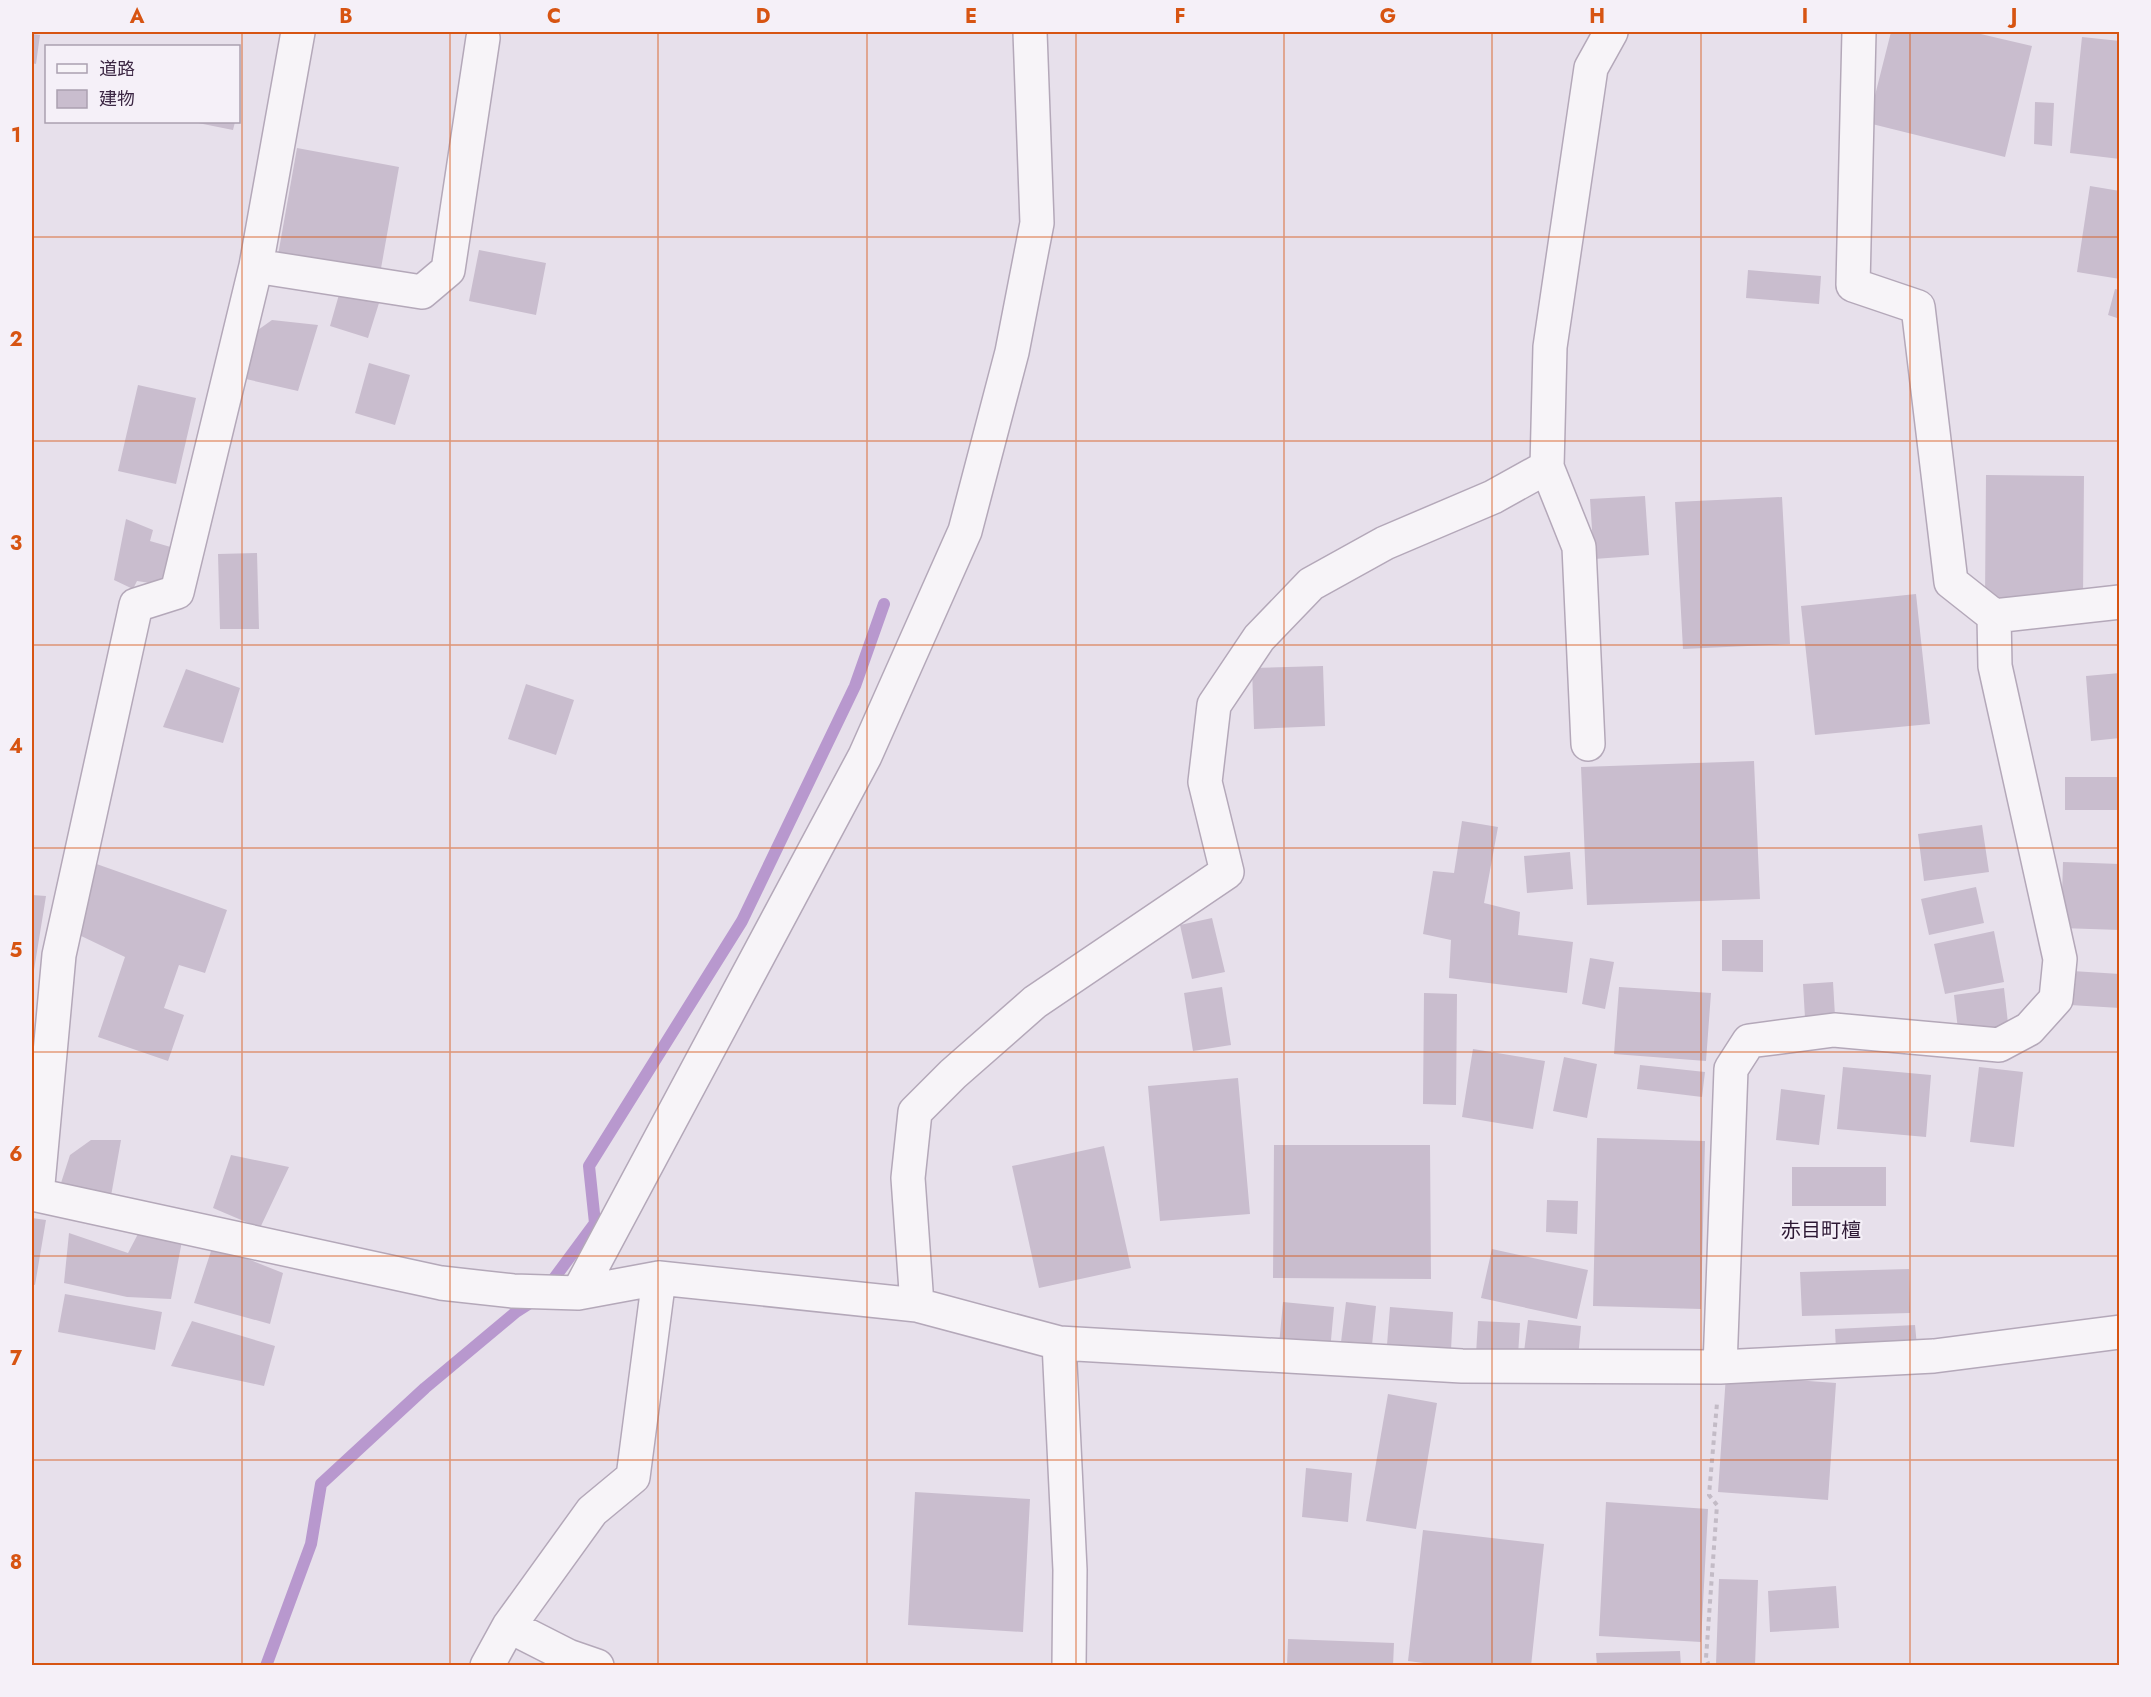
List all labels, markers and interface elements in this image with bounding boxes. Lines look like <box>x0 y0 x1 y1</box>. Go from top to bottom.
text: A <box>129 2 145 31</box>
text: B <box>339 2 353 31</box>
text: C <box>547 2 561 31</box>
text: D <box>756 2 770 31</box>
text: E <box>965 2 977 31</box>
text: F <box>1174 2 1186 31</box>
text: G <box>1380 2 1396 31</box>
text: H <box>1589 2 1605 31</box>
text: I <box>1802 2 1808 31</box>
text: J <box>2007 2 2017 31</box>
legend <box>45 45 240 123</box>
text: 道路 <box>99 56 135 82</box>
text: 建物 <box>99 86 135 112</box>
text: 1 <box>11 121 21 150</box>
text: 2 <box>9 325 23 354</box>
text: 3 <box>10 529 22 558</box>
text: 4 <box>9 732 23 761</box>
text: 5 <box>10 936 23 965</box>
text: 6 <box>9 1140 23 1169</box>
district label: 赤目町檀 <box>1781 1216 1861 1245</box>
text: 7 <box>10 1344 23 1373</box>
text: 8 <box>10 1548 22 1577</box>

